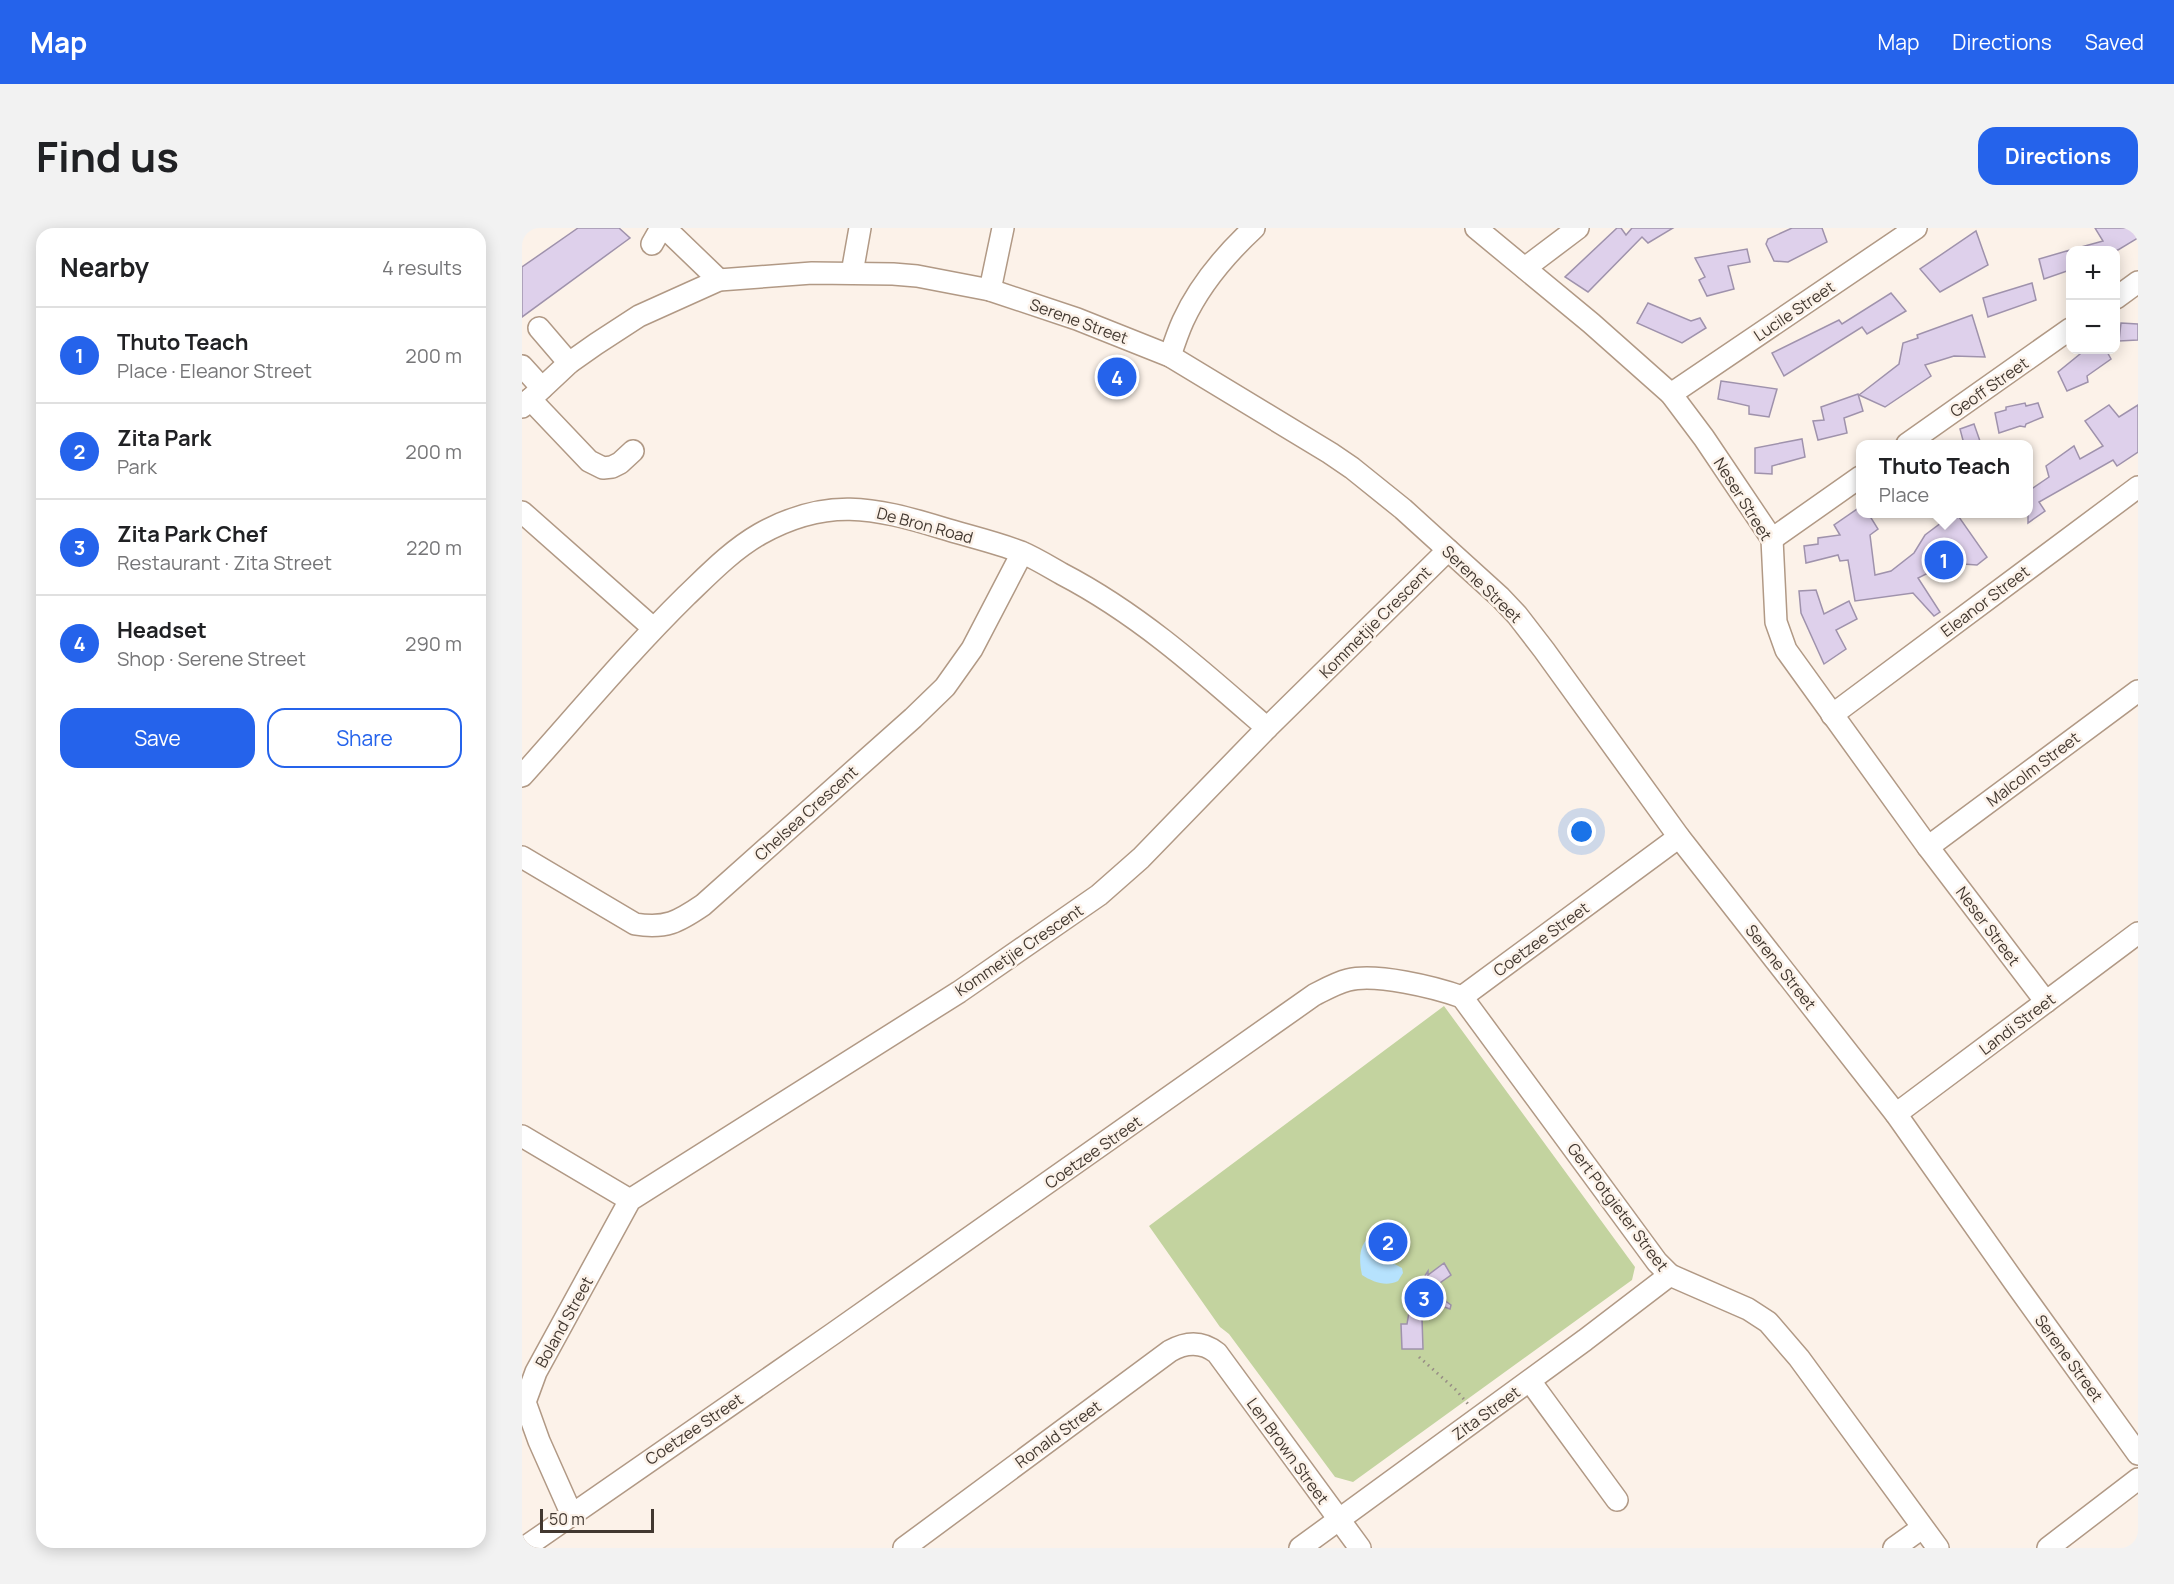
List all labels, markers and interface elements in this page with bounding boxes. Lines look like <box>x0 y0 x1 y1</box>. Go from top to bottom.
text: Map <box>30 23 87 61</box>
text: Map <box>1878 28 1919 56</box>
text: Directions <box>1952 28 2052 56</box>
text: Saved <box>2085 28 2144 56</box>
text: Find us <box>36 127 179 185</box>
button: Directions <box>1978 127 2138 185</box>
map controls <box>2066 246 2120 354</box>
button: + <box>2066 246 2120 300</box>
text: Nearby <box>60 249 149 285</box>
text: 4 results <box>382 254 462 281</box>
street label: Lucile Street <box>1749 276 1839 346</box>
street label: Serene Street <box>1027 293 1131 349</box>
button: − <box>2066 300 2120 354</box>
text: Thuto Teach <box>117 327 248 357</box>
text: 1 <box>75 342 84 369</box>
text: 200 m <box>405 342 462 369</box>
street label: Geoff Street <box>1945 352 2033 422</box>
pin: 4 <box>1098 354 1136 400</box>
text: Place · Eleanor Street <box>117 357 312 384</box>
text: Zita Park <box>117 423 211 453</box>
text: 2 <box>74 438 85 465</box>
text: 200 m <box>405 438 462 465</box>
popup <box>1856 440 2033 518</box>
text: Thuto Teach <box>1879 451 2010 481</box>
text: Park <box>117 453 157 480</box>
street label: Neser Street <box>1709 453 1777 545</box>
text: Place <box>1879 481 1929 508</box>
street label: De Bron Road <box>874 502 976 548</box>
text: Zita Park Chef <box>117 519 267 549</box>
text: 3 <box>74 534 85 561</box>
text: 220 m <box>406 534 462 561</box>
pin: 1 <box>1924 538 1964 582</box>
street label: Serene Street <box>1437 540 1527 628</box>
text: Restaurant · Zita Street <box>117 549 332 576</box>
street label: Eleanor Street <box>1936 560 2034 642</box>
street label: Kommetjie Crescent <box>1314 561 1436 683</box>
text: Headset <box>117 615 207 645</box>
text: 4 <box>73 630 86 657</box>
text: 290 m <box>405 630 462 657</box>
text: Shop · Serene Street <box>117 645 306 672</box>
button: Save <box>60 708 255 768</box>
button: Share <box>267 708 462 768</box>
street label: Malcolm Street <box>1982 727 2084 811</box>
street label: Chelsea Crescent <box>750 761 862 865</box>
your location <box>1567 817 1596 846</box>
street label: Neser Street <box>1951 882 2025 970</box>
street label: Coetzee Street <box>1489 897 1593 981</box>
street label: Kommetjie Crescent <box>951 899 1087 1001</box>
street label: Serene Street <box>1741 920 1821 1014</box>
street label: Landi Street <box>1974 988 2060 1060</box>
street label: Coetzee Street <box>1040 1110 1146 1194</box>
street label: Gert Potgieter Street <box>1562 1138 1674 1276</box>
pin: 2 <box>1368 1220 1408 1264</box>
street label: Boland Street <box>530 1272 598 1372</box>
pin: 3 <box>1404 1276 1444 1320</box>
street label: Serene Street <box>2030 1310 2108 1406</box>
street label: Zita Street <box>1448 1381 1524 1445</box>
street label: Coetzee Street <box>641 1388 747 1470</box>
street label: Len Brown Street <box>1242 1393 1334 1509</box>
street label: Ronald Street <box>1011 1395 1105 1473</box>
scale bar <box>540 1506 654 1534</box>
text: 50 m <box>549 1508 585 1530</box>

